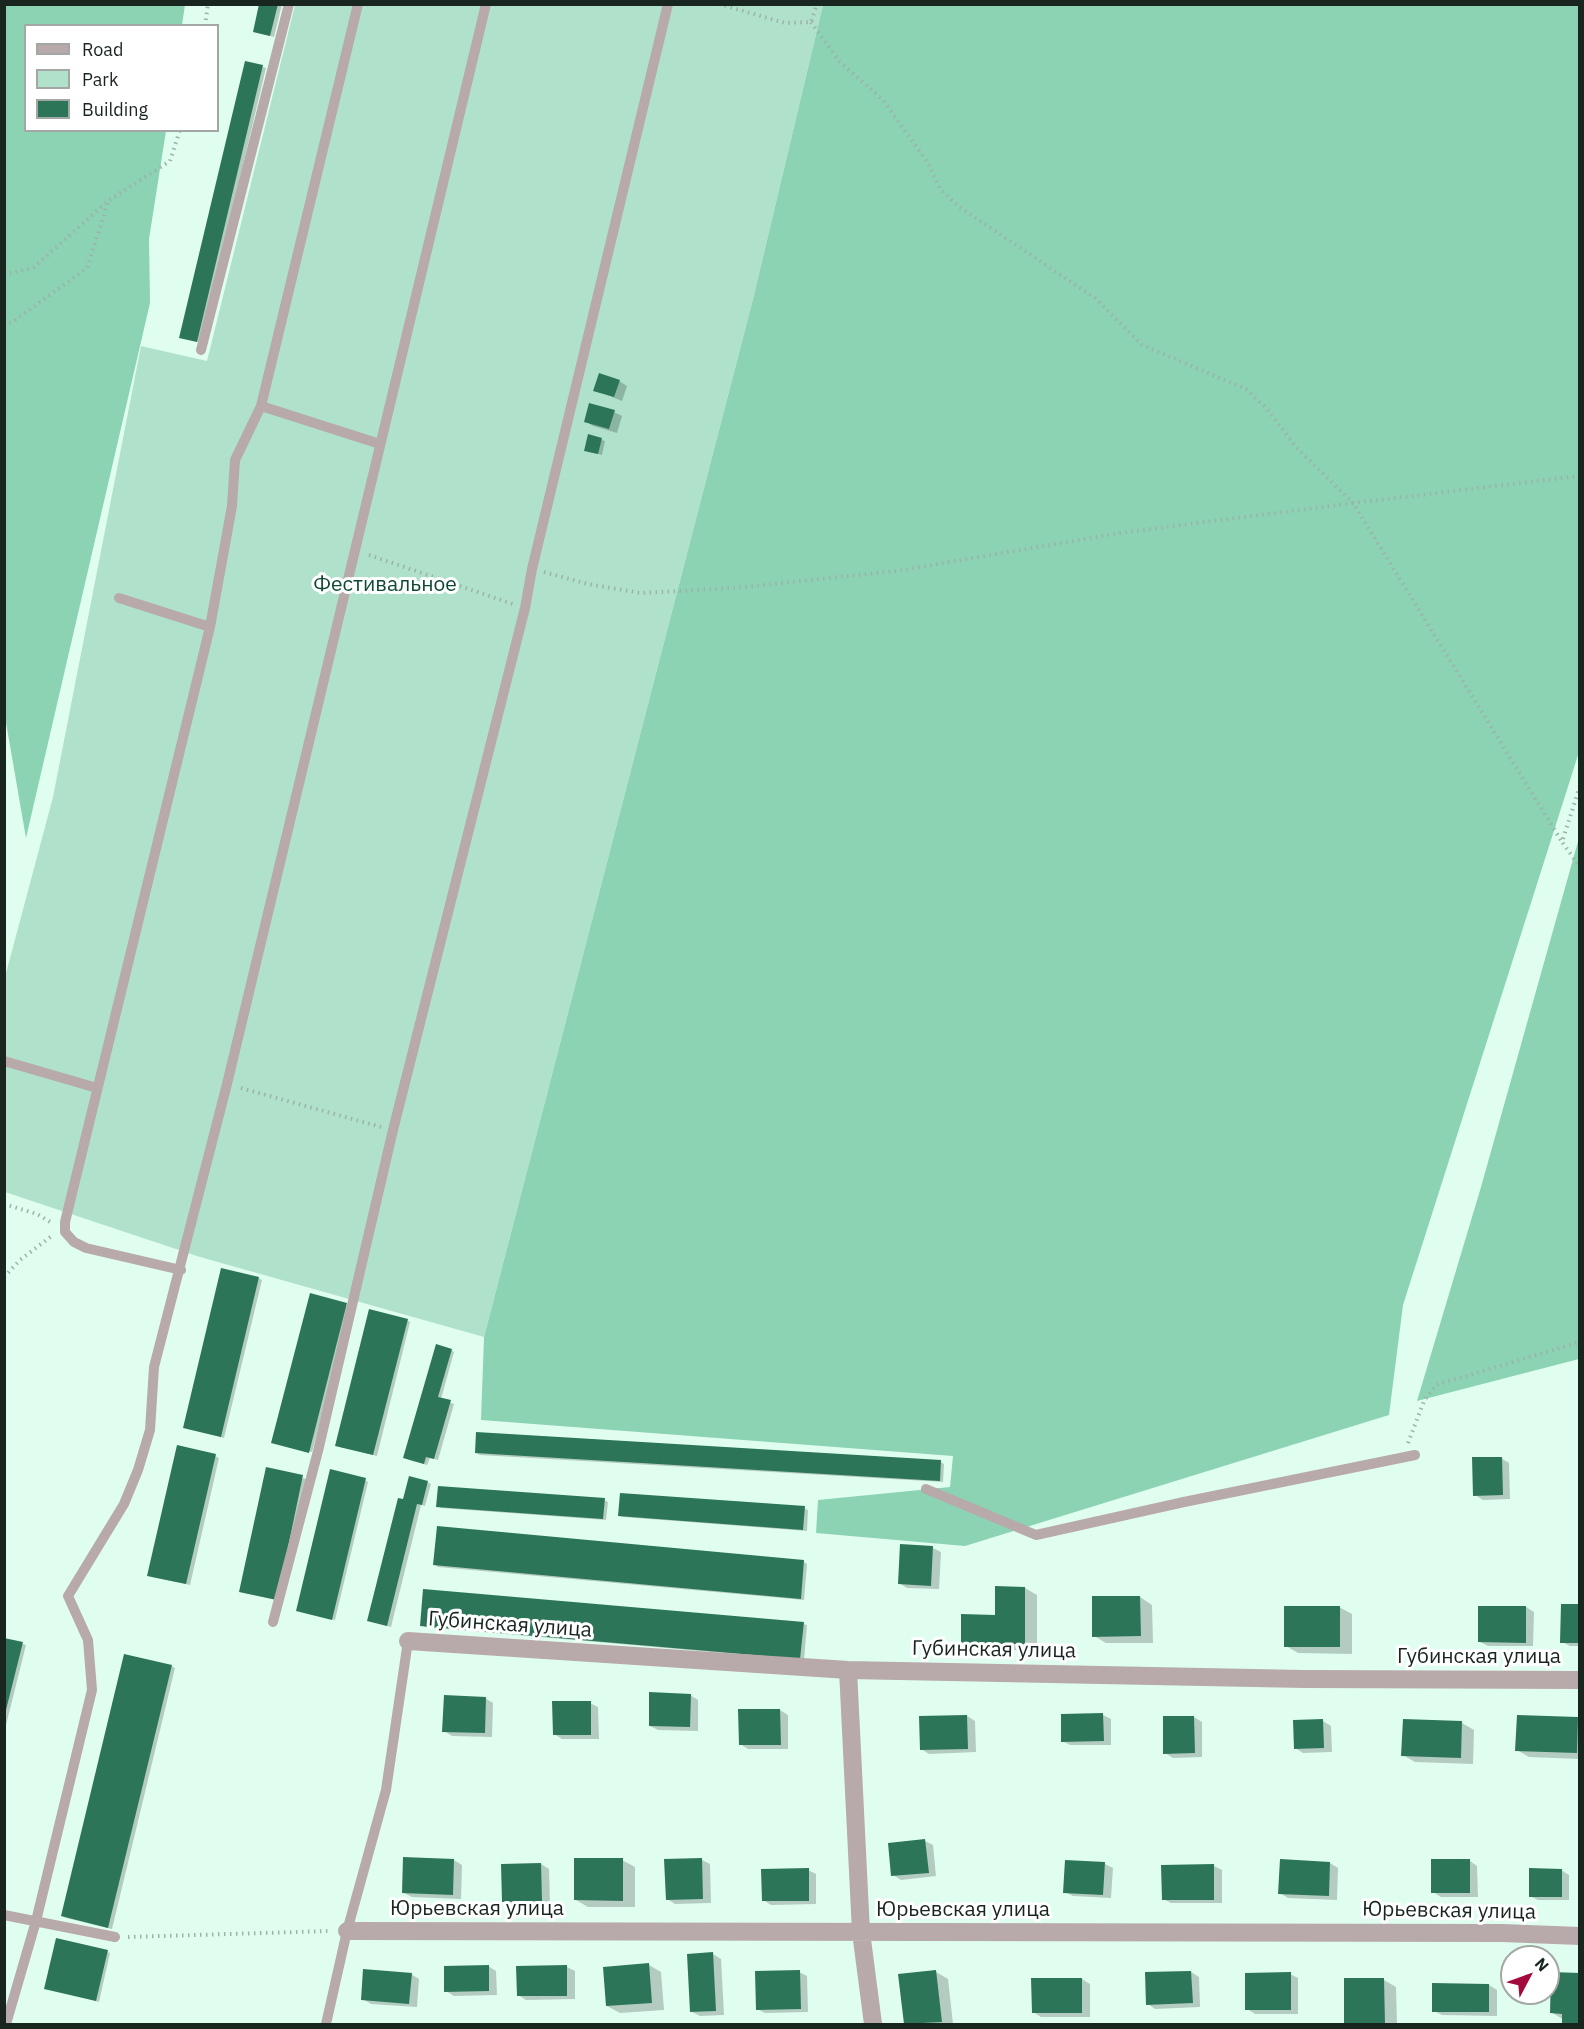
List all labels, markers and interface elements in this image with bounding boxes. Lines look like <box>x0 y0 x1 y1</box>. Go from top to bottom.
legend <box>24 24 219 132</box>
text: Road <box>82 38 123 61</box>
text: Park <box>82 68 118 91</box>
text: Building <box>82 98 148 121</box>
park label: Фестивальное <box>313 572 457 598</box>
street label: Губинская улица <box>427 1607 593 1643</box>
street label: Губинская улица <box>912 1636 1076 1664</box>
street label: Губинская улица <box>1397 1644 1561 1670</box>
street label: Юрьевская улица <box>390 1896 564 1922</box>
street label: Юрьевская улица <box>876 1897 1050 1923</box>
street label: Юрьевская улица <box>1362 1897 1536 1925</box>
north arrow <box>1500 1945 1560 2005</box>
text: N <box>1531 1954 1553 1975</box>

